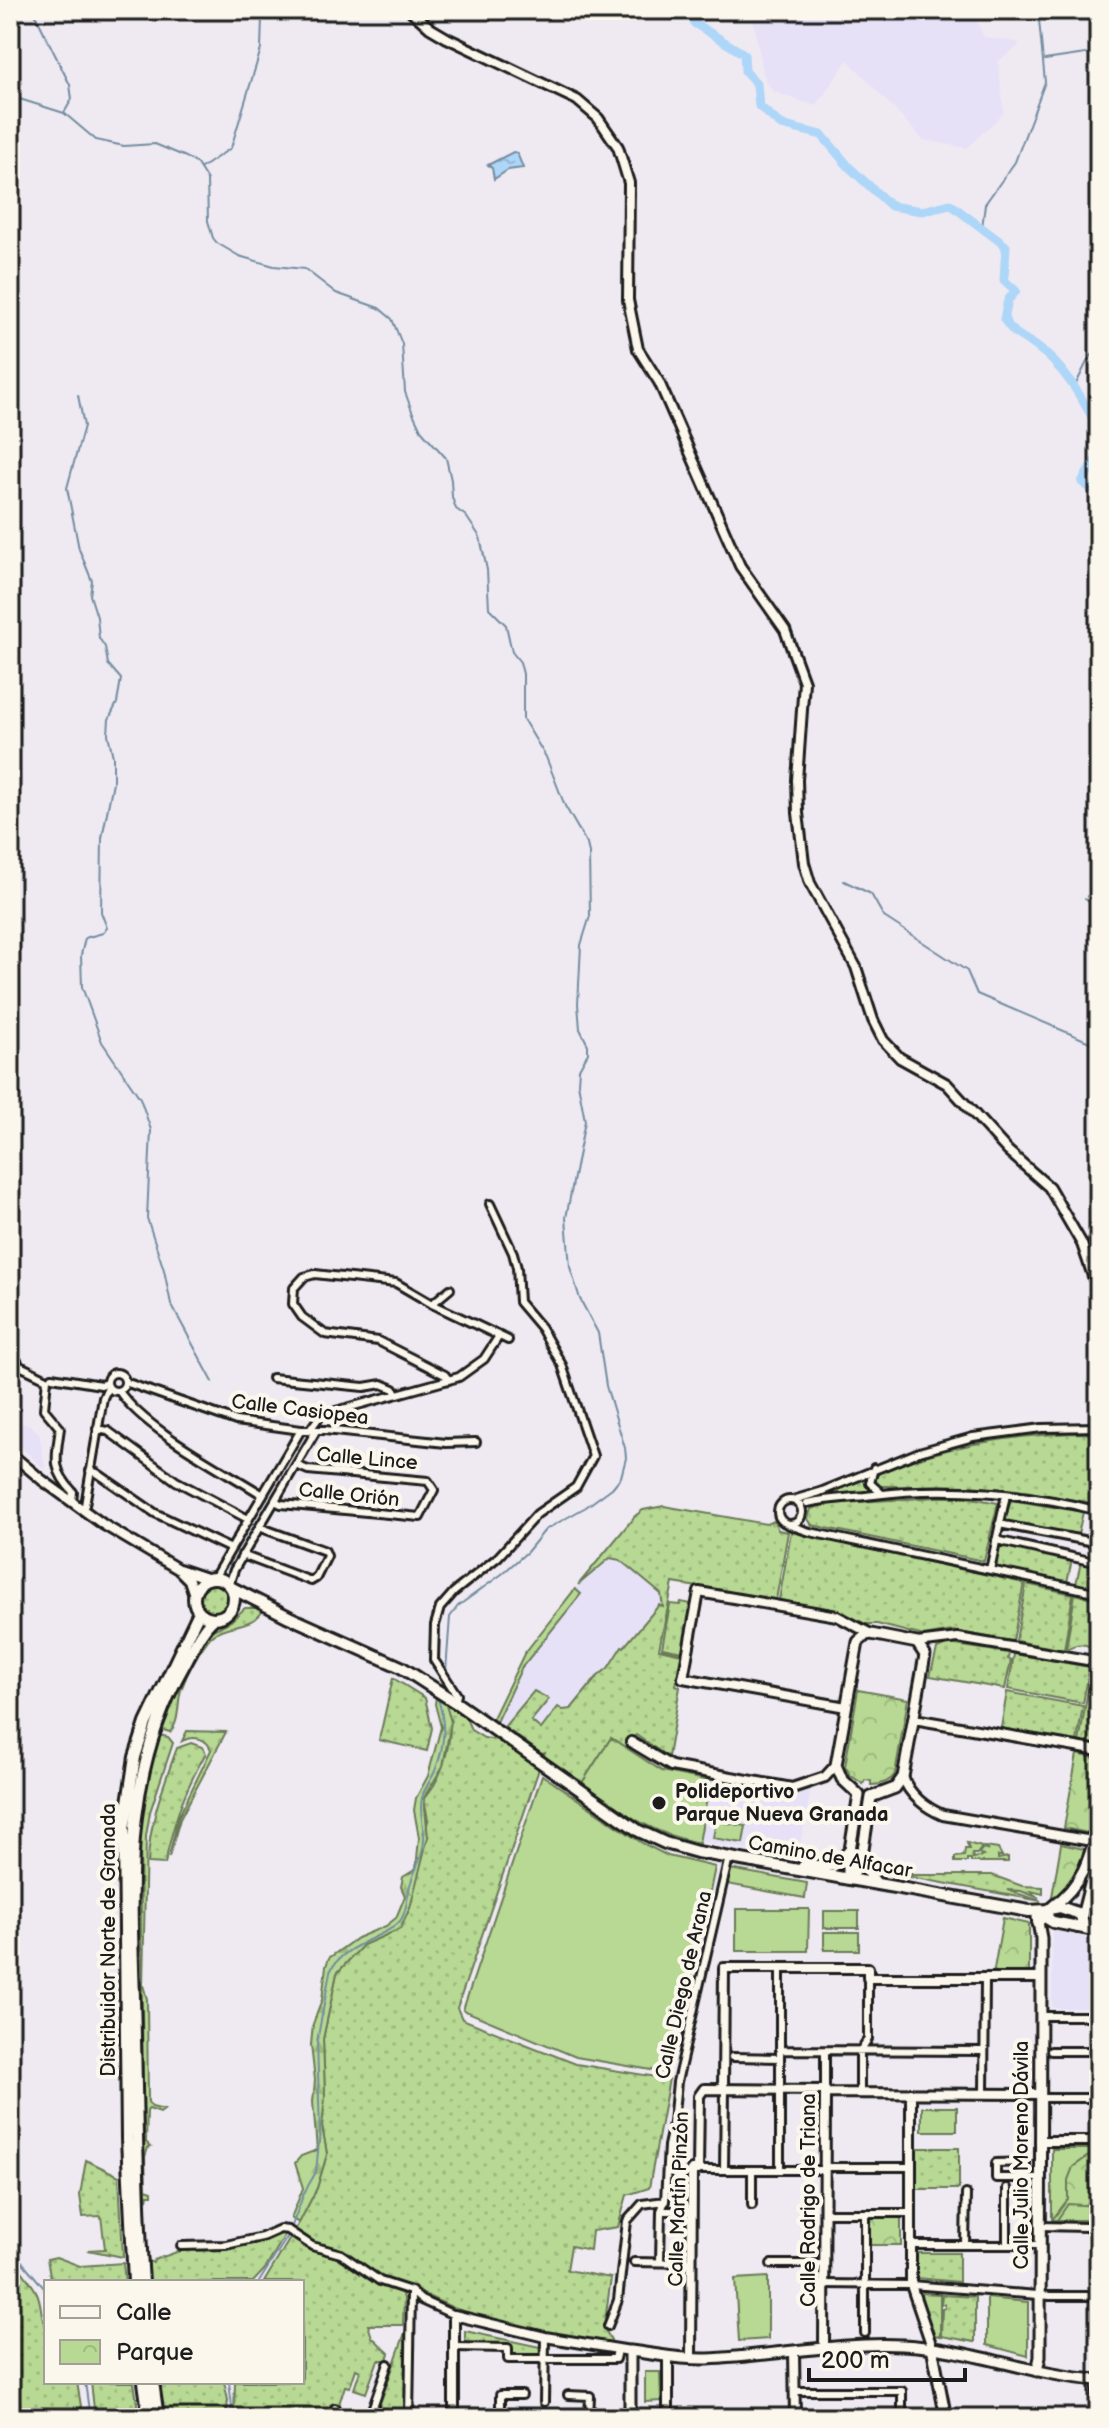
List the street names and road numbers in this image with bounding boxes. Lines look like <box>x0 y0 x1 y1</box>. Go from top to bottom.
street label: Calle Casiopea <box>230 1390 370 1430</box>
street label: Calle Lince <box>315 1443 419 1475</box>
street label: Calle Orión <box>297 1478 401 1512</box>
street label: Distribuidor Norte de Granada <box>97 1803 121 2077</box>
street label: Camino de Alfacar <box>746 1831 915 1883</box>
street label: Calle Diego de Arana <box>651 1888 717 2082</box>
street label: Calle Julio Moreno Dávila <box>1010 2041 1034 2269</box>
street label: Calle Rodrigo de Triana <box>797 2093 821 2307</box>
street label: Calle Martín Pinzón <box>664 2111 694 2287</box>

